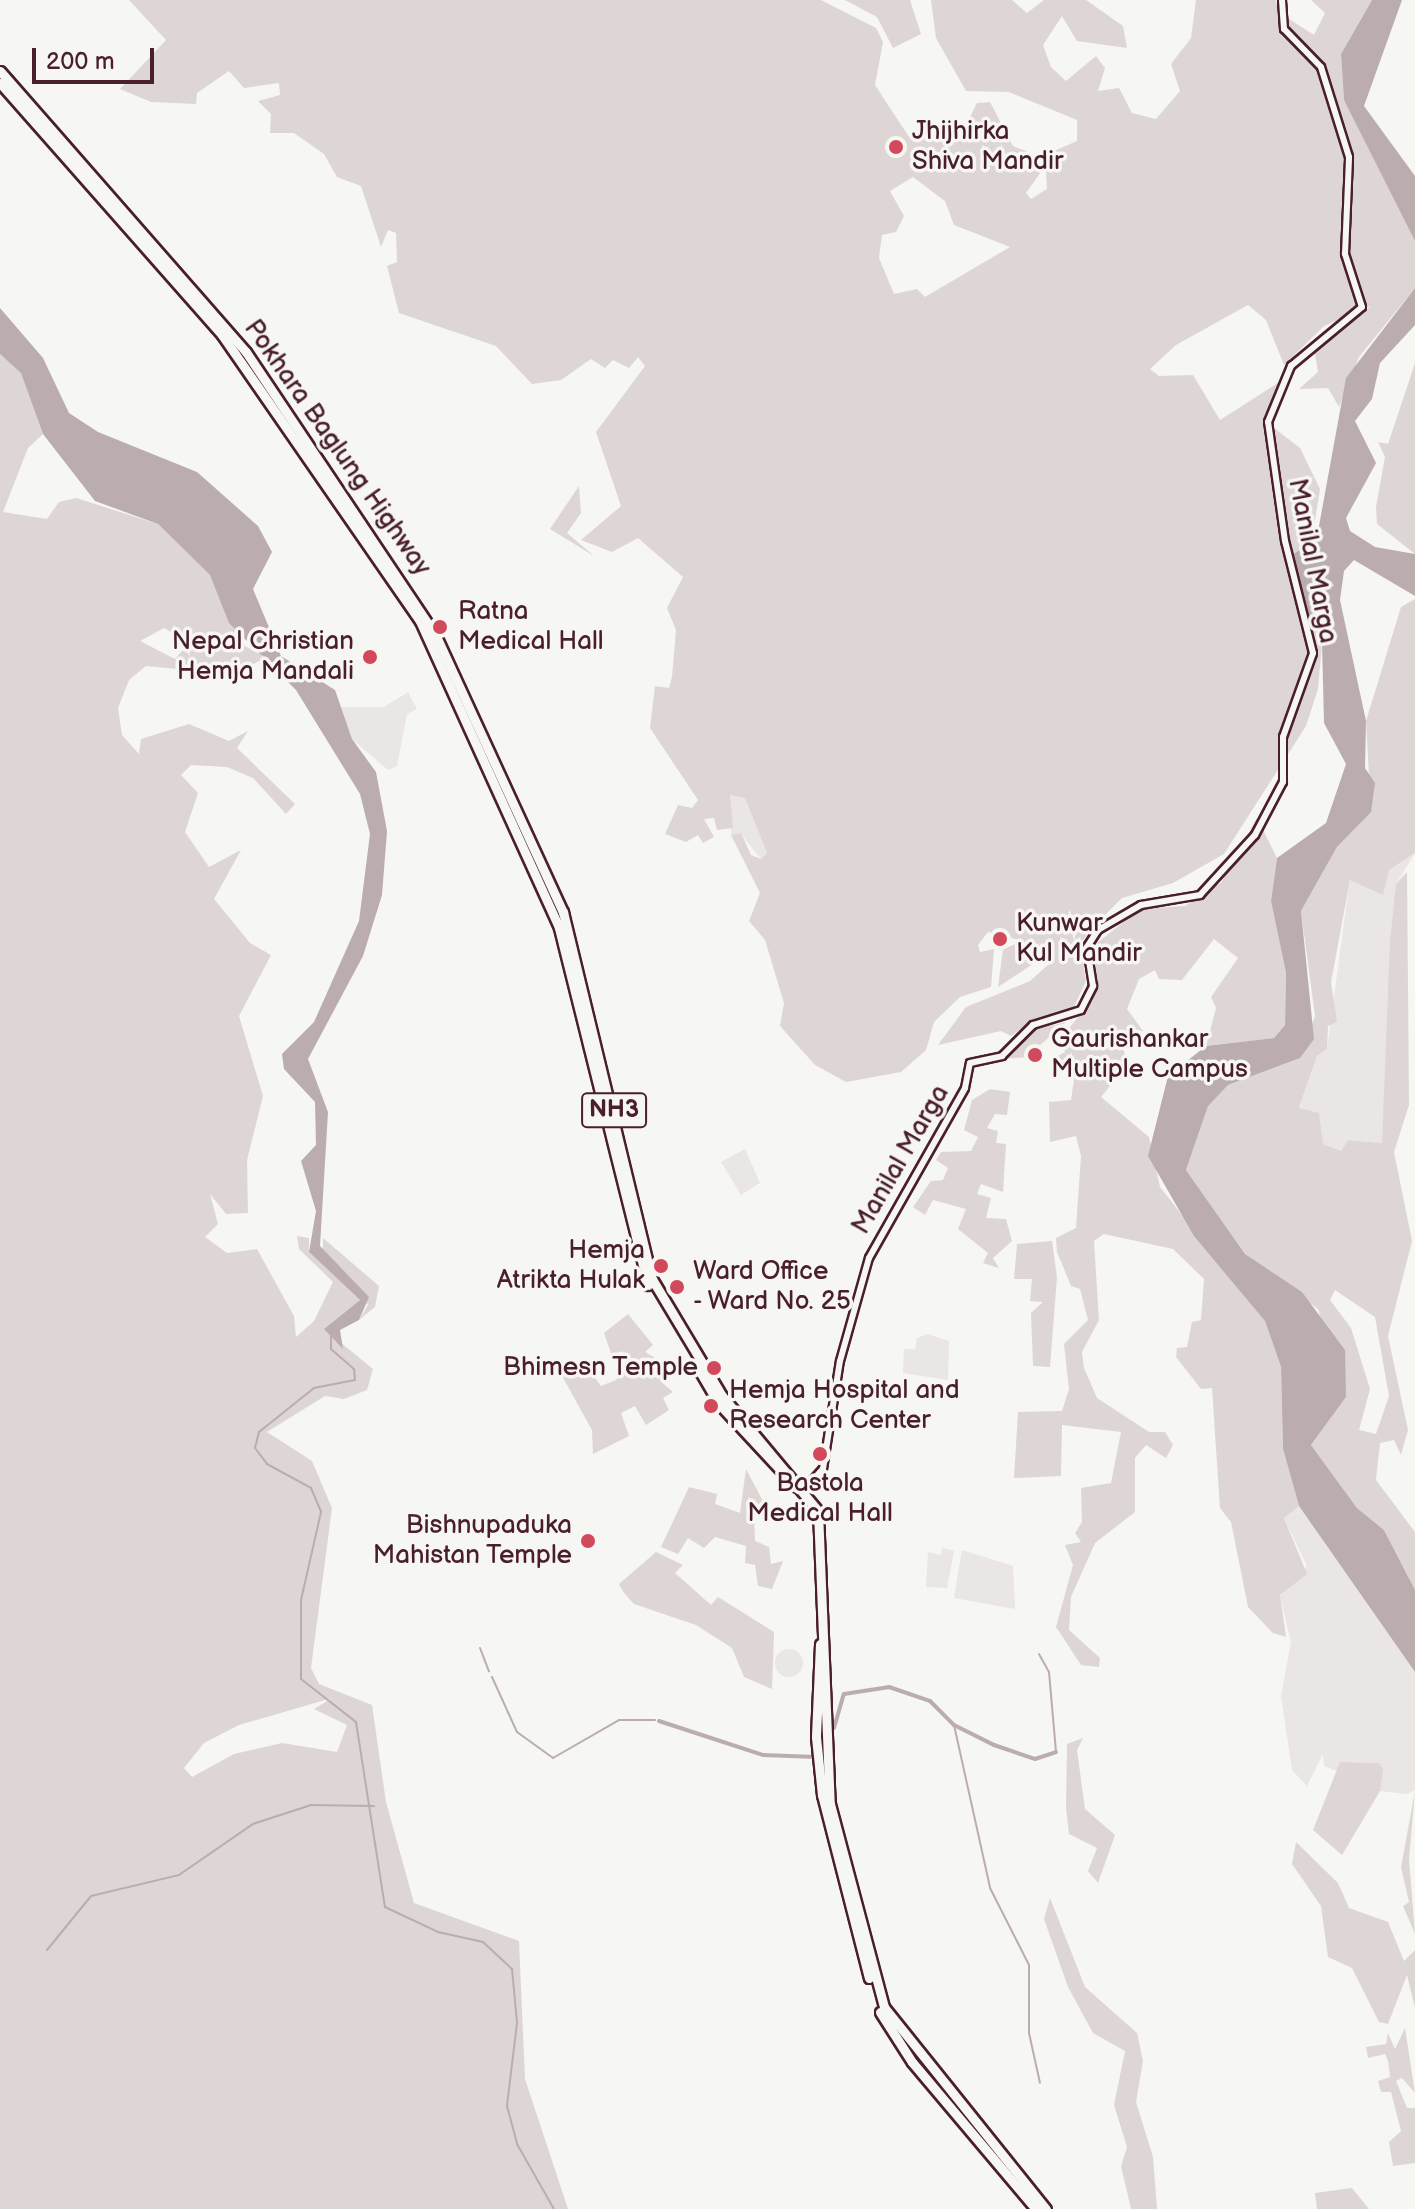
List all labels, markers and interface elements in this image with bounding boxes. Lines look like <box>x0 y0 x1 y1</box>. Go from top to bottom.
scale bar <box>36 32 158 82</box>
text: 200 m <box>46 47 115 76</box>
place label: Jhijhirka Shiva Mandir <box>912 116 1063 178</box>
marker: Jhijhirka Shiva Mandir <box>887 138 905 156</box>
street label: Pokhara Baglung Highway <box>237 314 437 582</box>
street label: Manilal Marga <box>1281 476 1343 646</box>
place label: Ratna Medical Hall <box>458 596 604 658</box>
marker: Ratna Medical Hall <box>429 616 451 638</box>
place label: Nepal Christian Hemja Mandali <box>172 626 354 688</box>
marker: Nepal Christian Hemja Mandali <box>361 648 379 666</box>
place label: Kunwar Kul Mandir <box>1016 908 1142 970</box>
marker: Kunwar Kul Mandir <box>991 930 1009 948</box>
place label: Gaurishankar Multiple Campus <box>1051 1024 1248 1086</box>
marker: Gaurishankar Multiple Campus <box>1026 1046 1044 1064</box>
street label: Manilal Marga <box>846 1080 956 1240</box>
road number: NH3 <box>580 1090 648 1130</box>
place label: Hemja Atrikta Hulak <box>497 1235 645 1296</box>
place label: Ward Office - Ward No. 25 <box>693 1256 853 1318</box>
marker: Hemja Atrikta Hulak <box>652 1257 670 1275</box>
marker: Ward Office - Ward No. 25 <box>668 1278 686 1296</box>
place label: Bhimesn Temple <box>502 1352 698 1384</box>
marker: Bhimesn Temple <box>705 1359 723 1377</box>
place label: Hemja Hospital and Research Center <box>729 1375 960 1436</box>
marker: Hemja Hospital and Research Center <box>700 1395 722 1417</box>
marker: Bastola Medical Hall <box>809 1443 831 1465</box>
place label: Bastola Medical Hall <box>747 1468 893 1530</box>
place label: Bishnupaduka Mahistan Temple <box>372 1510 572 1572</box>
marker: Bishnupaduka Mahistan Temple <box>579 1532 597 1550</box>

